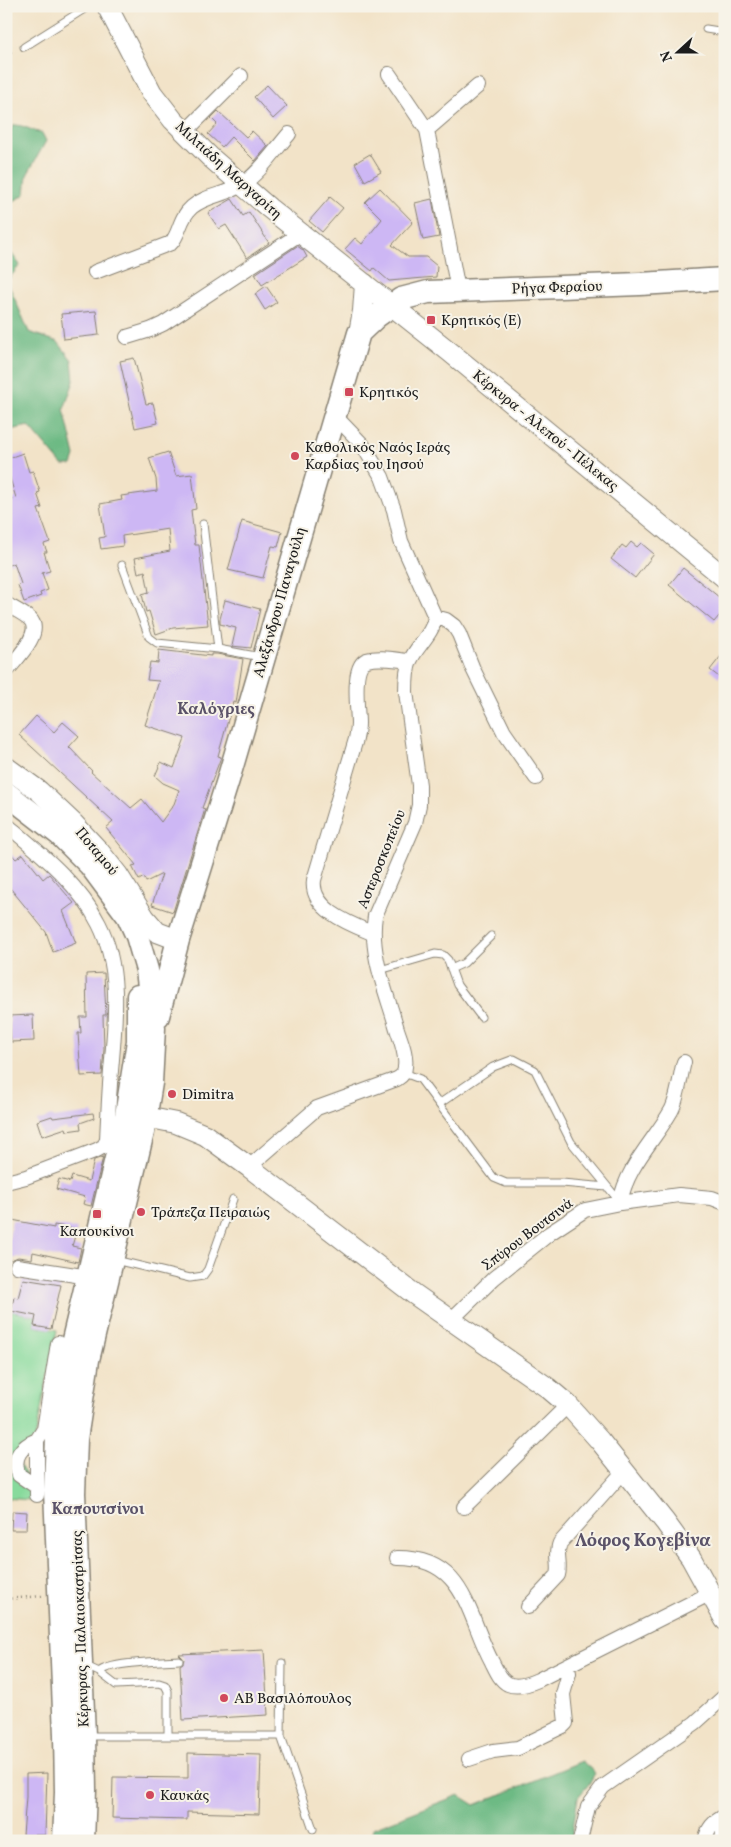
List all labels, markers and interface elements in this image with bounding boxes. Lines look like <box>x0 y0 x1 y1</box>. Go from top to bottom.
north arrow <box>654 28 704 78</box>
text: N <box>657 48 678 64</box>
street label: Μιλτιάδη Μαργαρίτη <box>170 117 286 225</box>
street label: Ρήγα Φεραίου <box>511 276 603 301</box>
place label: Κρητικός (E) <box>441 311 521 332</box>
marker: Κρητικός (E) <box>425 314 437 326</box>
street label: Κέρκυρα - Αλεπού - Πέλεκας <box>467 365 623 497</box>
place label: Κρητικός <box>359 383 419 404</box>
marker: Κρητικός <box>343 386 355 398</box>
place label: Καθολικός Ναός Ιεράς Καρδίας του Ιησού <box>305 438 451 476</box>
marker: Καθολικός Ναός Ιεράς Καρδίας του Ιησού <box>289 450 301 462</box>
street label: Αλεξάνδρου Παναγούλη <box>249 524 312 680</box>
district label: Καλόγριες <box>177 699 255 721</box>
street label: Αστεροσκοπείου <box>353 807 412 912</box>
street label: Ποταμού <box>69 823 122 881</box>
place label: Dimitra <box>182 1085 234 1106</box>
marker: Dimitra <box>166 1088 178 1100</box>
street label: Σπύρου Βουτσινά <box>478 1194 578 1277</box>
place label: Τράπεζα Πειραιώς <box>151 1203 270 1224</box>
marker: Τράπεζα Πειραιώς <box>135 1206 147 1218</box>
marker: Καπουκίνοι <box>91 1208 103 1220</box>
place label: Καπουκίνοι <box>59 1222 135 1243</box>
district label: Καπουτσίνοι <box>52 1499 145 1521</box>
district label: Λόφος Κογεβίνα <box>575 1529 711 1554</box>
street label: Κέρκυρας - Παλαιοκαστρίτσας <box>68 1530 95 1728</box>
place label: ΑΒ Βασιλόπουλος <box>234 1689 352 1710</box>
marker: ΑΒ Βασιλόπουλος <box>218 1692 230 1704</box>
place label: Καυκάς <box>160 1786 210 1807</box>
marker: Καυκάς <box>144 1789 156 1801</box>

